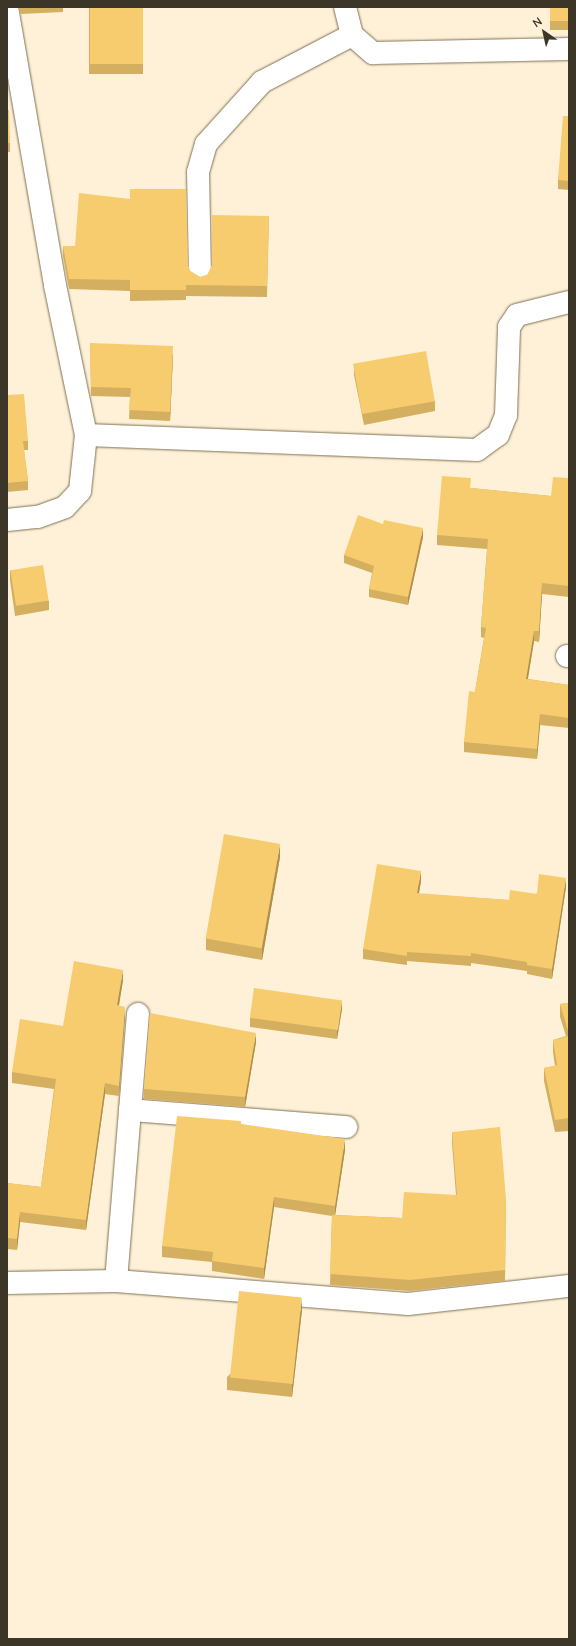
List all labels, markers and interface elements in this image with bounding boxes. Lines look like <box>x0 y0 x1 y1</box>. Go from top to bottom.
north arrow <box>524 12 564 52</box>
text: N <box>530 14 545 30</box>

